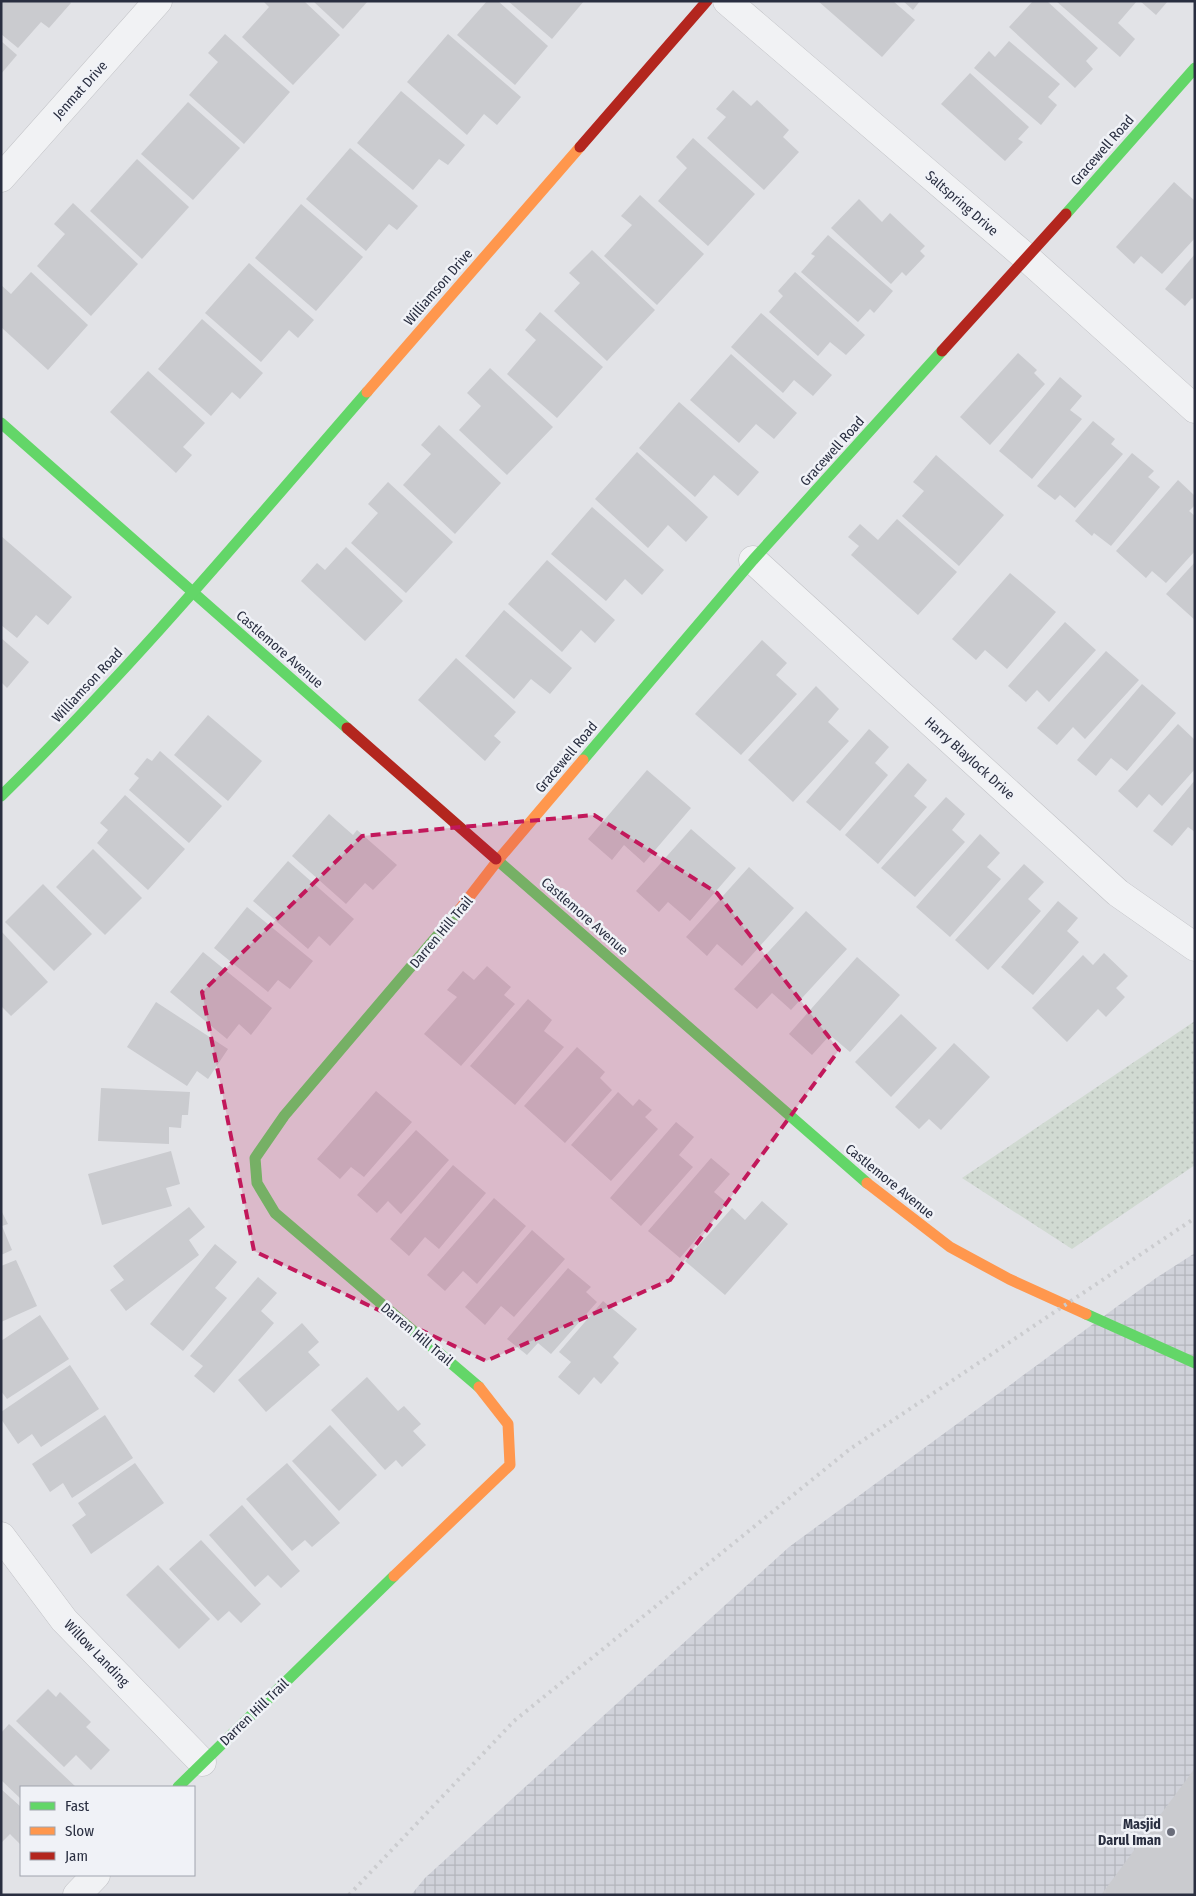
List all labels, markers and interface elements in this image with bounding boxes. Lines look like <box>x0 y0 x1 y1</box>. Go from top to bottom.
street label: Jenmat Drive <box>50 57 111 123</box>
street label: Gracewell Road <box>1067 112 1138 189</box>
street label: Saltspring Drive <box>922 167 1002 240</box>
street label: Williamson Drive <box>400 245 476 329</box>
street label: Gracewell Road <box>797 413 868 490</box>
street label: Castlemore Avenue <box>233 607 327 692</box>
street label: Williamson Road <box>49 645 126 726</box>
street label: Harry Blaylock Drive <box>921 713 1018 803</box>
street label: Gracewell Road <box>532 718 601 796</box>
street label: Castlemore Avenue <box>538 874 632 959</box>
street label: Darren Hill Trail <box>406 892 477 972</box>
street label: Castlemore Avenue <box>842 1140 938 1223</box>
street label: Darren Hill Trail <box>377 1299 457 1370</box>
street label: Willow Landing <box>60 1616 133 1691</box>
street label: Darren Hill Trail <box>216 1675 293 1749</box>
legend <box>20 1786 195 1876</box>
text: Fast <box>65 1797 89 1815</box>
place label: Masjid Darul Iman <box>1098 1816 1161 1849</box>
text: Slow <box>65 1822 94 1840</box>
marker: Masjid Darul Iman <box>1165 1826 1177 1838</box>
text: Jam <box>65 1847 88 1865</box>

